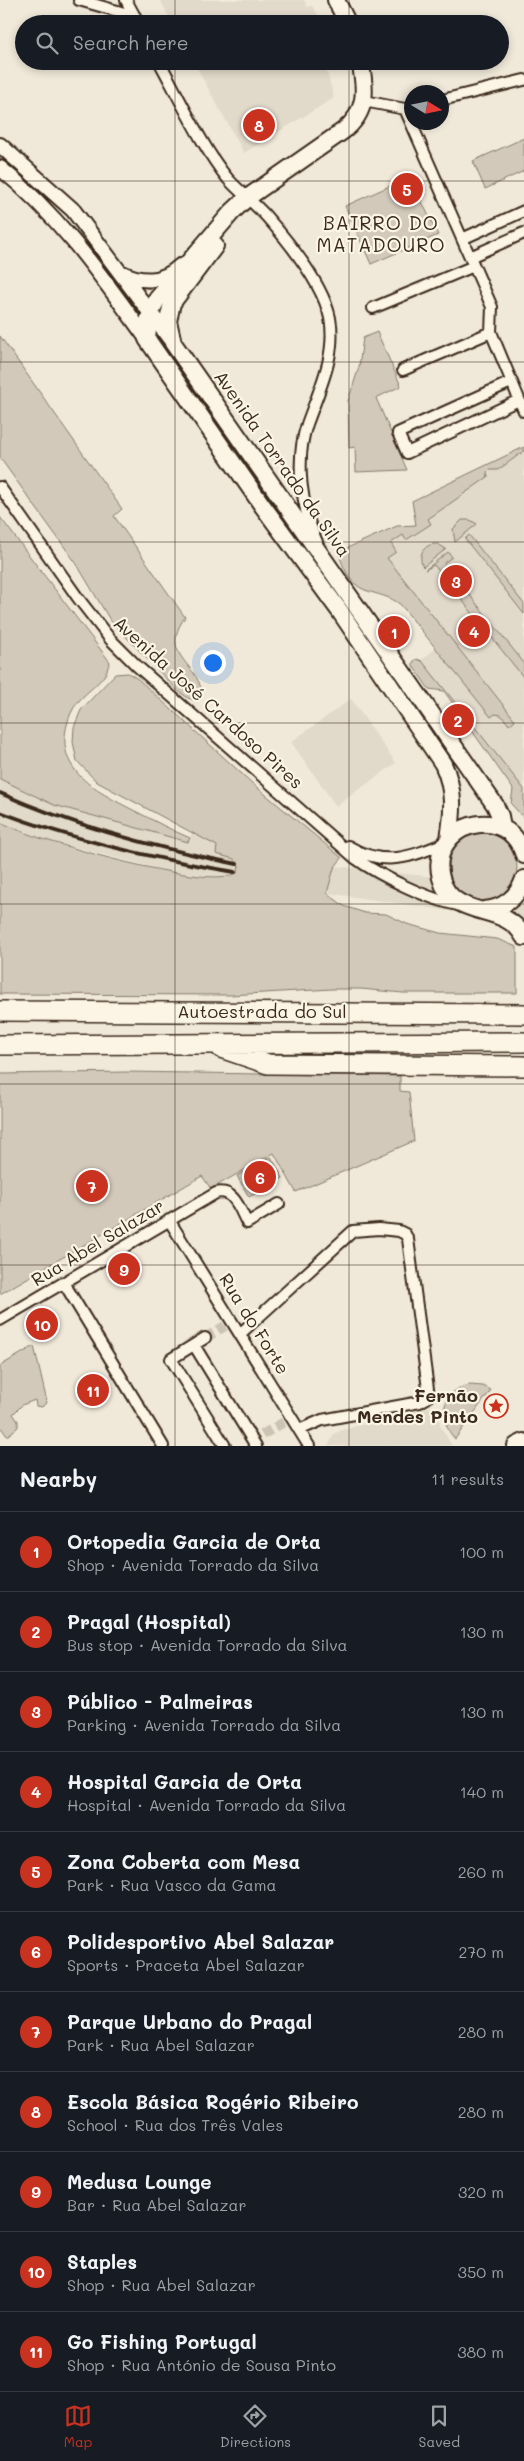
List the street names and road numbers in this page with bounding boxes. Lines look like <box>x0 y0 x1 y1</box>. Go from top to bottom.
street label: Avenida Torrado da Silva <box>209 365 356 561</box>
street label: Avenida José Cardoso Pires <box>109 611 309 794</box>
street label: Autoestrada do Sul <box>177 999 347 1023</box>
street label: Rua Abel Salazar <box>27 1193 168 1291</box>
street label: Rua do Forte <box>214 1268 296 1379</box>

